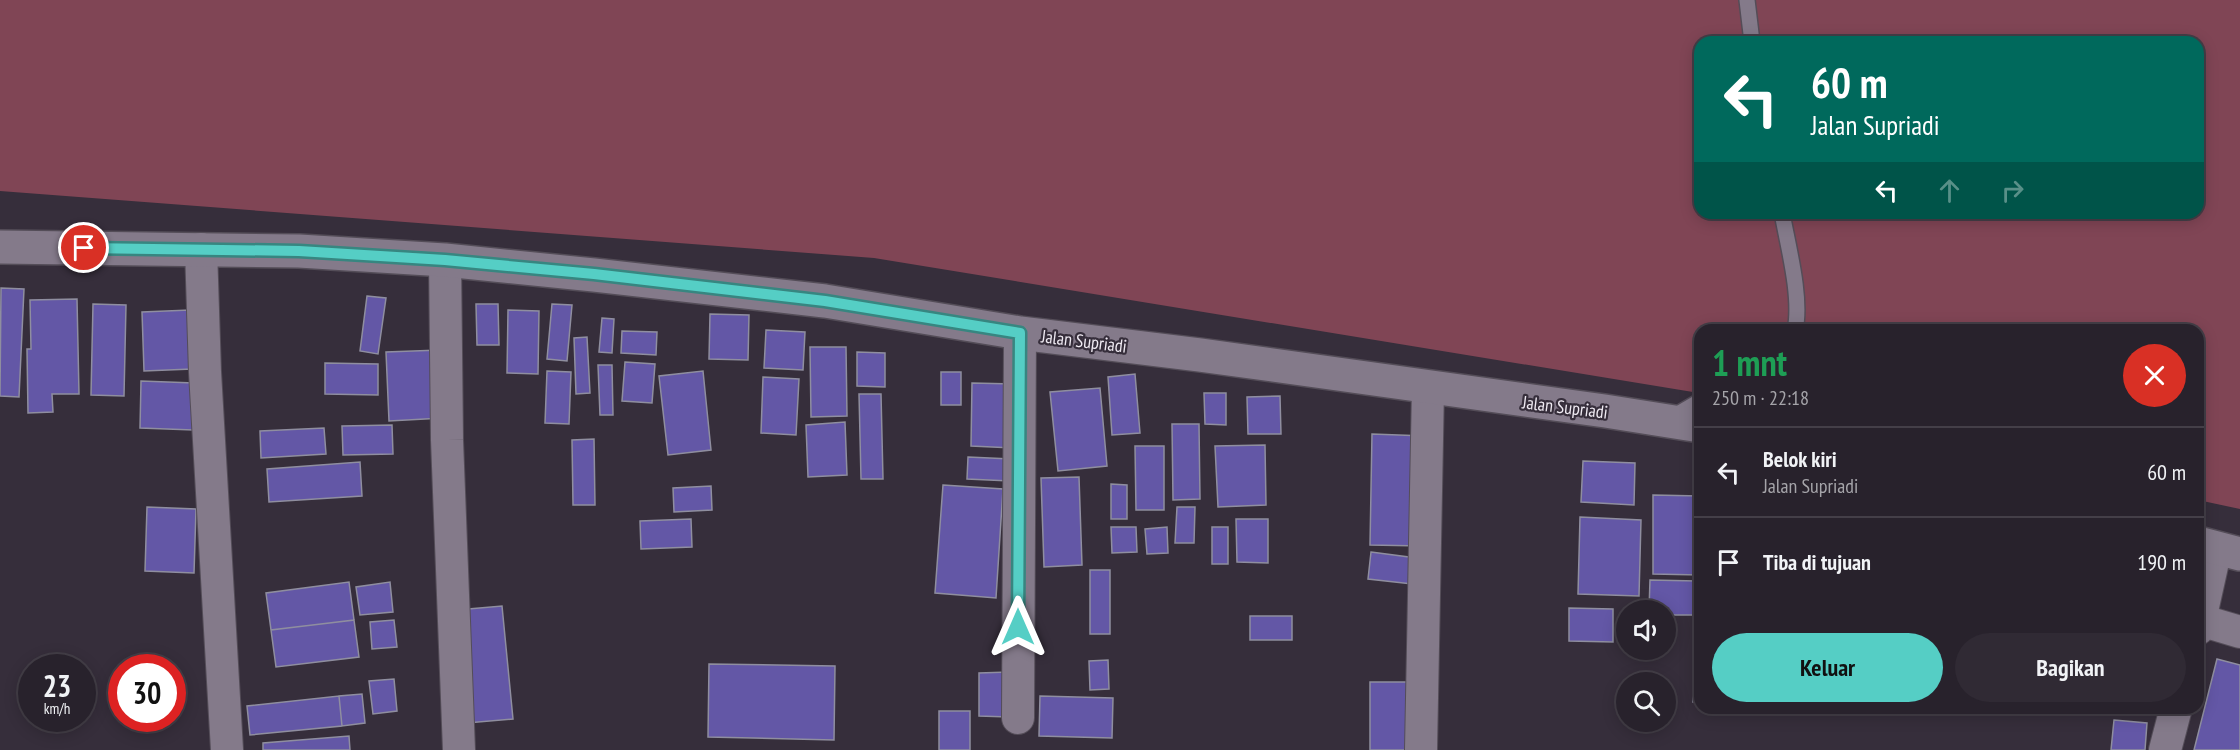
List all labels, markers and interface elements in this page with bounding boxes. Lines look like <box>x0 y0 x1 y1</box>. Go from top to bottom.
text: 60 m <box>1811 55 1888 110</box>
icon: left <box>1712 60 1790 138</box>
text: Jalan Supriadi <box>1811 108 1940 142</box>
icon: left <box>1870 174 1903 207</box>
icon: ahead <box>1933 174 1966 207</box>
icon: right <box>1996 174 2029 207</box>
pin <box>58 222 109 273</box>
icon: arrive <box>67 231 100 264</box>
street label: Jalan Supriadi <box>1039 324 1128 358</box>
text: 1 mnt <box>1712 339 1787 386</box>
button: close <box>2123 344 2186 407</box>
text: 250 m · 22:18 <box>1712 385 1809 411</box>
street label: Jalan Supriadi <box>1520 390 1609 424</box>
text: Belok kiri <box>1763 445 1837 473</box>
icon: left <box>1712 456 1745 489</box>
text: 60 m <box>2147 458 2186 486</box>
text: Jalan Supriadi <box>1763 473 1858 499</box>
icon: arrive <box>1712 546 1745 579</box>
text: Tiba di tujuan <box>1763 548 1871 576</box>
text: 190 m <box>2137 548 2186 576</box>
position arrow <box>986 595 1050 659</box>
map controls <box>1616 600 1676 732</box>
button: sound <box>1616 600 1676 660</box>
button: Keluar <box>1712 633 1943 702</box>
button: Bagikan <box>1955 633 2186 702</box>
speed limit sign: 30 <box>108 654 186 732</box>
text: 23 <box>43 666 71 705</box>
button: search <box>1616 672 1676 732</box>
text: km/h <box>44 699 70 718</box>

